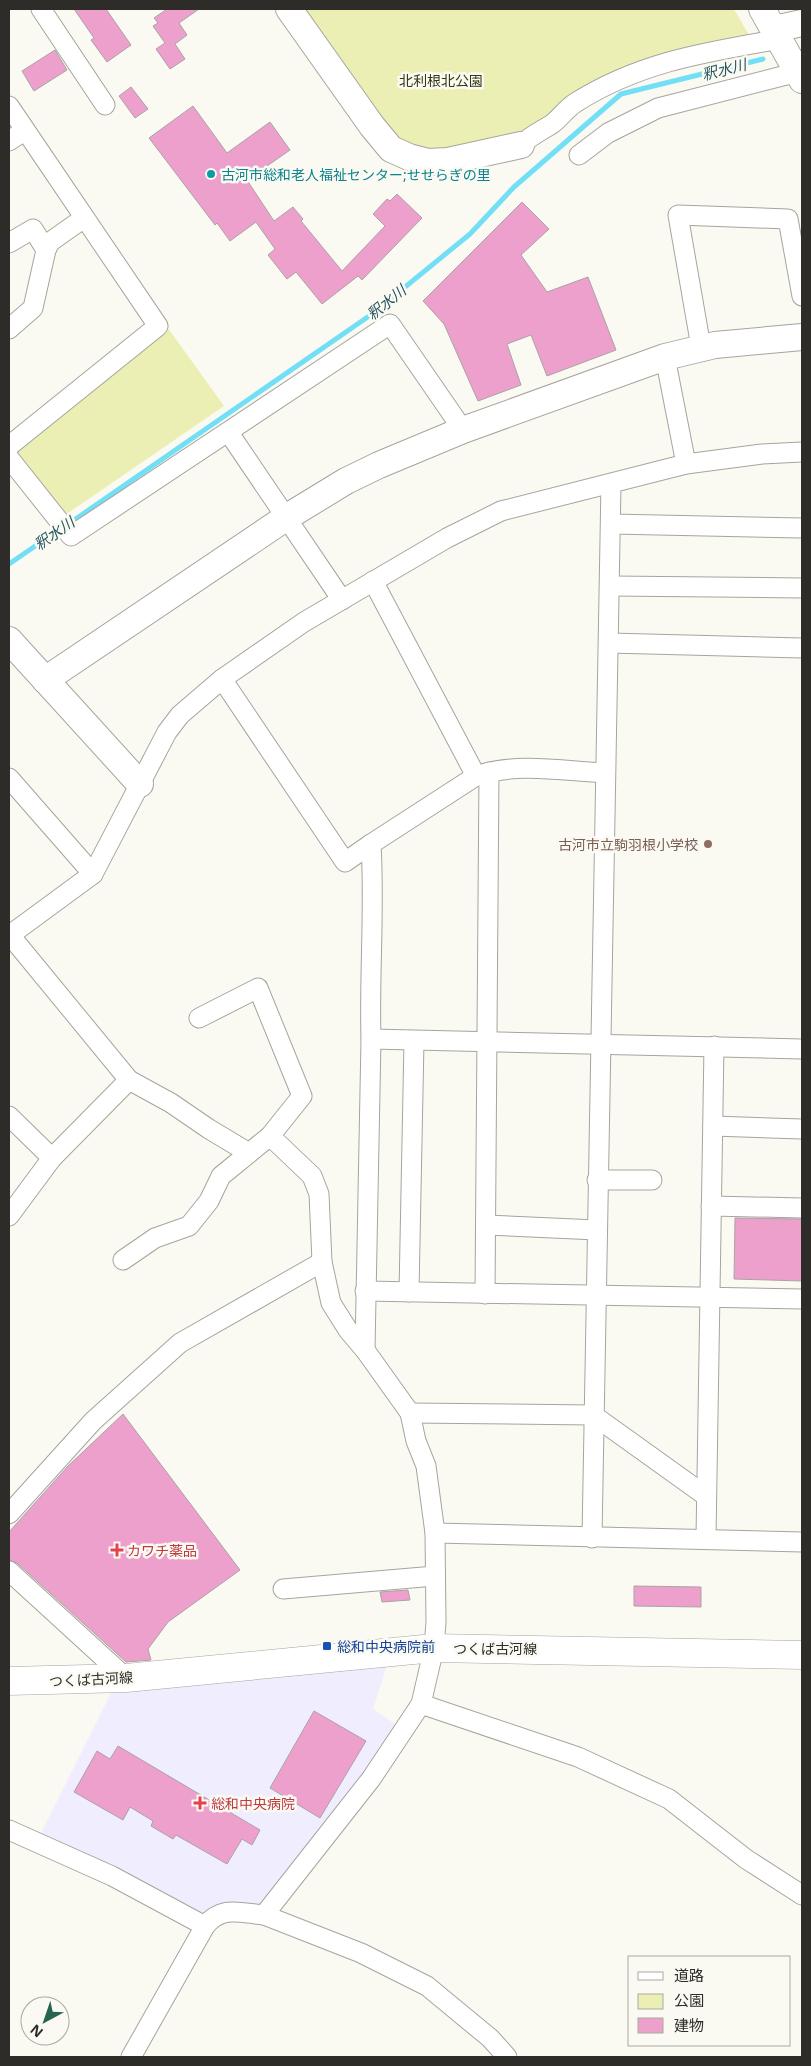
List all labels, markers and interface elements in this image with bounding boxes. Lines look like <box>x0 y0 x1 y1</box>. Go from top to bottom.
water label: 釈水川 <box>700 53 750 84</box>
park label: 北利根北公園 <box>399 71 483 90</box>
place label: 古河市総和老人福祉センター;せせらぎの里 <box>221 165 491 184</box>
marker: 古河市総和老人福祉センター;せせらぎの里 <box>205 168 217 180</box>
water label: 釈水川 <box>362 279 411 324</box>
water label: 釈水川 <box>30 511 80 554</box>
place label: 古河市立駒羽根小学校 <box>558 835 698 854</box>
marker: 古河市立駒羽根小学校 <box>702 838 714 850</box>
place label: カワチ薬品 <box>127 1541 197 1560</box>
marker: カワチ薬品 <box>111 1544 123 1556</box>
place label: 総和中央病院前 <box>337 1637 435 1656</box>
street label: つくば古河線 <box>453 1639 537 1658</box>
marker: 総和中央病院前 <box>321 1640 333 1652</box>
street label: つくば古河線 <box>49 1667 133 1691</box>
place label: 総和中央病院 <box>211 1794 295 1813</box>
marker: 総和中央病院 <box>193 1796 207 1810</box>
legend <box>628 1956 791 2046</box>
text: 道路 <box>674 1965 704 1985</box>
text: 公園 <box>674 1990 704 2010</box>
north arrow <box>20 1996 70 2046</box>
text: 建物 <box>674 2015 704 2035</box>
text: N <box>26 2020 47 2042</box>

